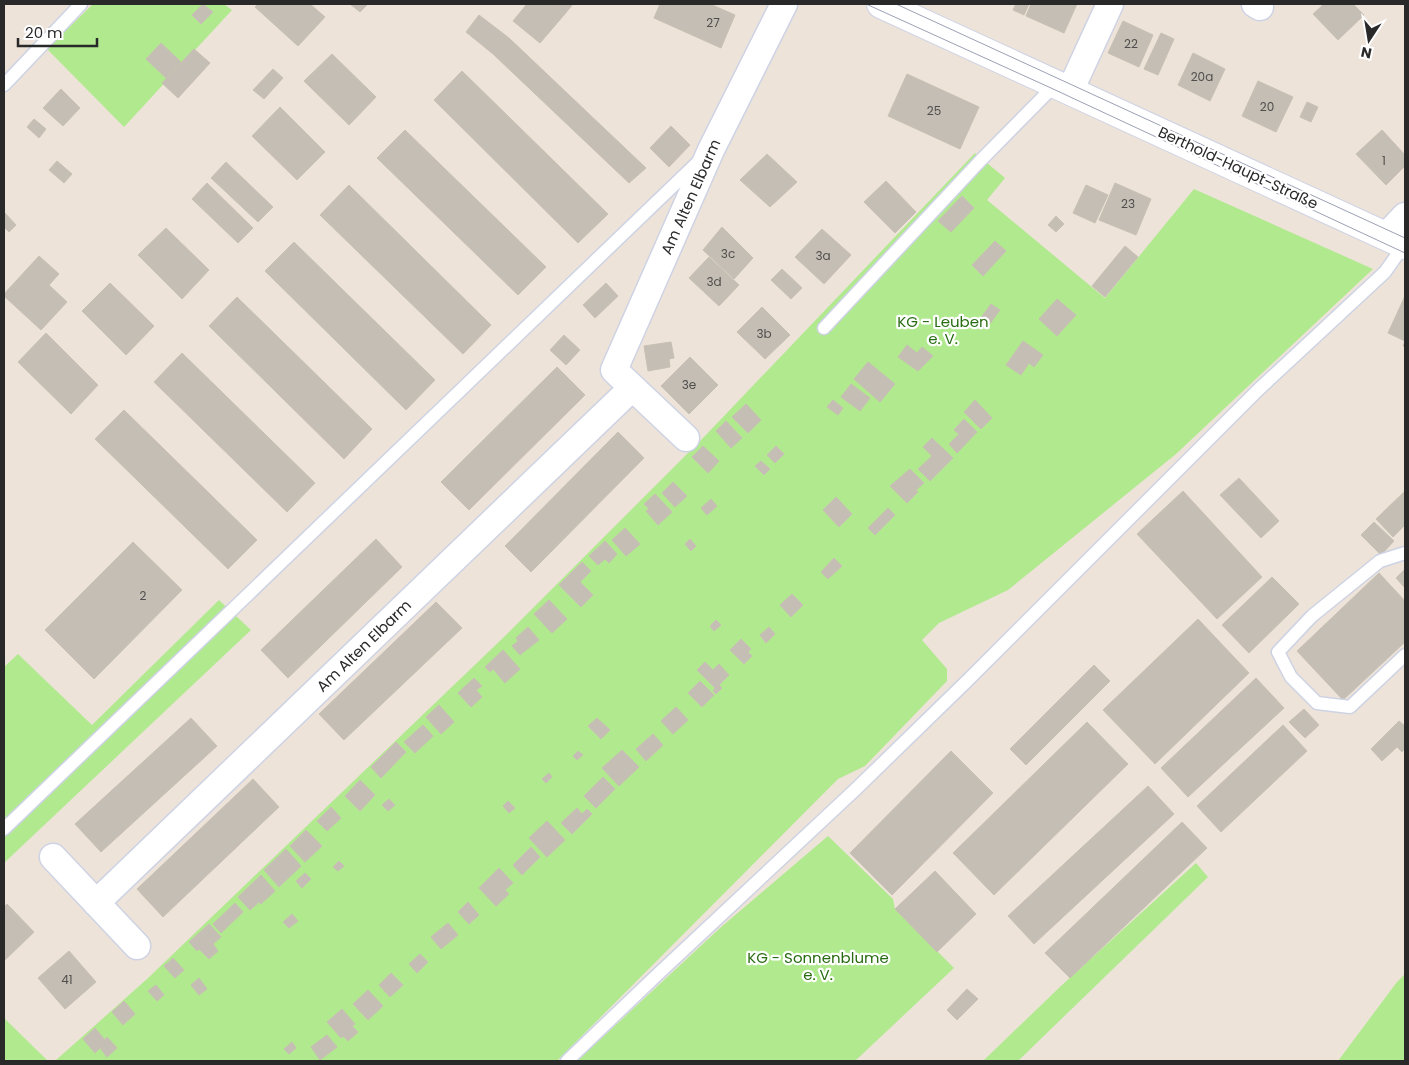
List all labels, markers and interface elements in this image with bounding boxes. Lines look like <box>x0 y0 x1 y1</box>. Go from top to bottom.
house number: 27 <box>706 14 720 31</box>
scale bar <box>18 15 96 47</box>
north arrow <box>1344 15 1394 65</box>
text: 20 m <box>25 22 63 43</box>
house number: 22 <box>1124 35 1138 52</box>
text: N <box>1359 42 1374 64</box>
house number: 20a <box>1191 68 1213 85</box>
house number: 20 <box>1260 98 1274 115</box>
house number: 25 <box>927 102 941 119</box>
street label: Berthold-Haupt-Straße <box>1155 121 1322 214</box>
street label: Am Alten Elbarm <box>656 136 725 258</box>
house number: 1 <box>1382 152 1386 169</box>
house number: 23 <box>1121 195 1135 212</box>
house number: 3c <box>721 245 735 262</box>
house number: 3a <box>815 247 831 264</box>
house number: 3d <box>706 273 722 290</box>
park label: KG - Leuben e. V. <box>897 311 989 349</box>
house number: 3b <box>756 325 772 342</box>
house number: 3e <box>682 376 696 393</box>
house number: 2 <box>140 587 147 604</box>
street label: Am Alten Elbarm <box>312 595 416 696</box>
park label: KG - Sonnenblume e. V. <box>747 947 889 985</box>
house number: 41 <box>61 971 73 988</box>

